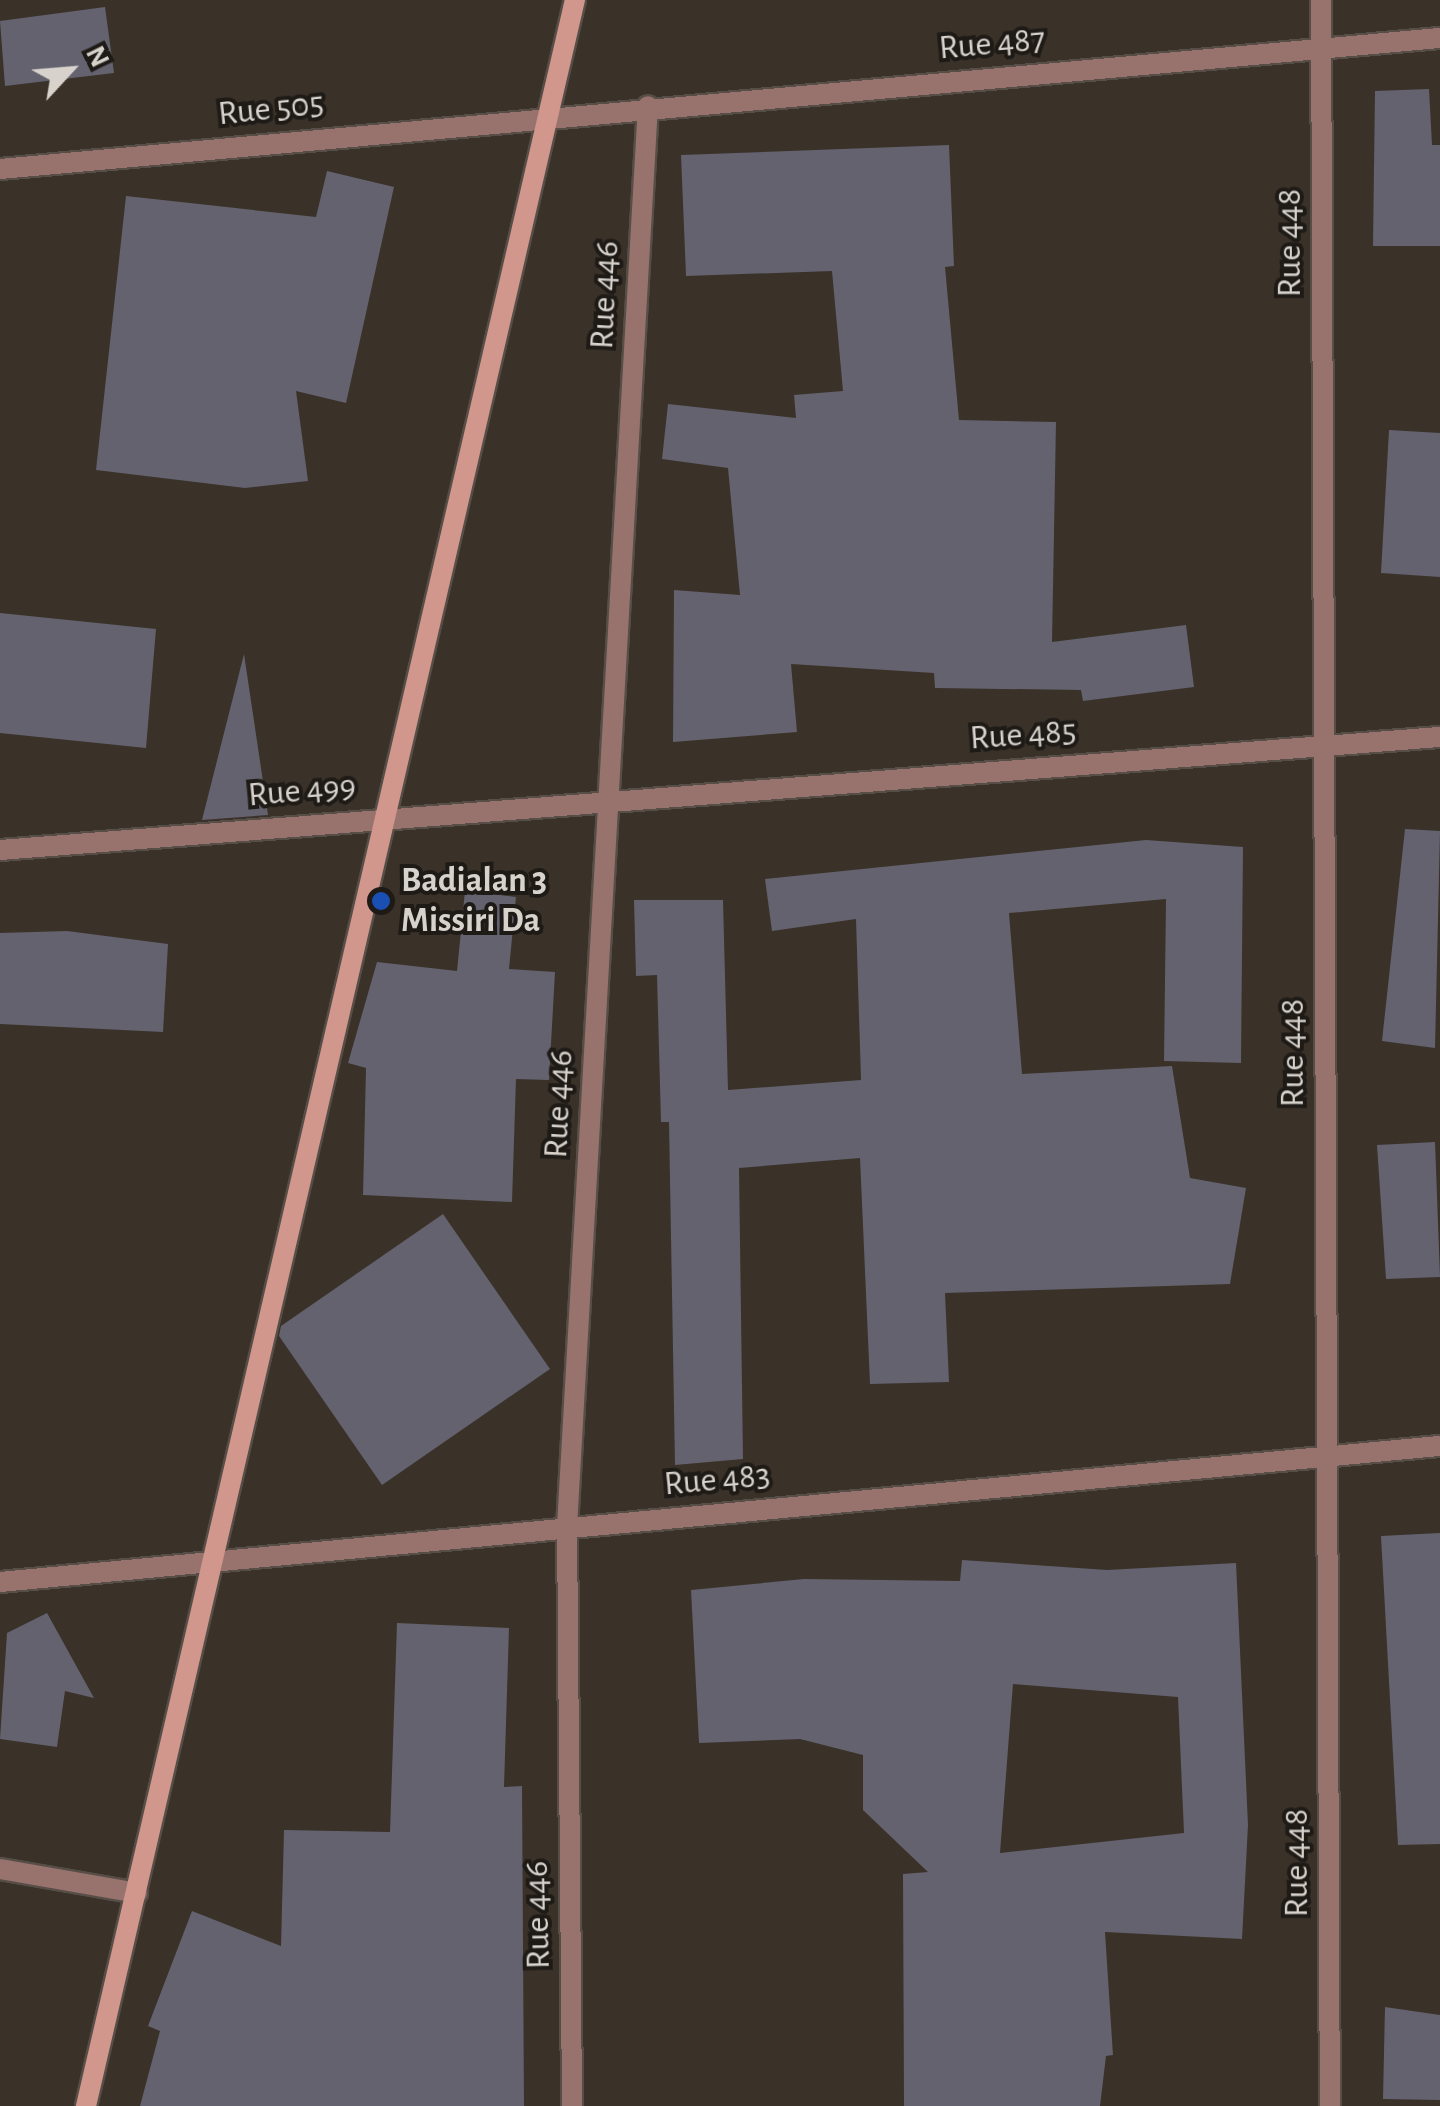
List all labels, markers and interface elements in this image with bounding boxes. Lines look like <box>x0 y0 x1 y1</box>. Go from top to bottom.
street label: Rue 487 <box>937 18 1047 70</box>
north arrow <box>20 20 120 120</box>
text: N <box>80 42 114 72</box>
street label: Rue 505 <box>216 83 326 135</box>
street label: Rue 448 <box>1269 189 1311 297</box>
street label: Rue 446 <box>581 240 629 350</box>
street label: Rue 485 <box>968 710 1078 760</box>
street label: Rue 499 <box>246 765 358 817</box>
place label: Badialan 3 Missiri Da <box>401 860 547 942</box>
marker: Badialan 3 Missiri Da <box>370 890 392 912</box>
street label: Rue 448 <box>1272 999 1314 1107</box>
street label: Rue 446 <box>535 1049 583 1159</box>
street label: Rue 483 <box>662 1454 772 1506</box>
street label: Rue 448 <box>1276 1809 1318 1917</box>
street label: Rue 446 <box>516 1860 560 1970</box>

